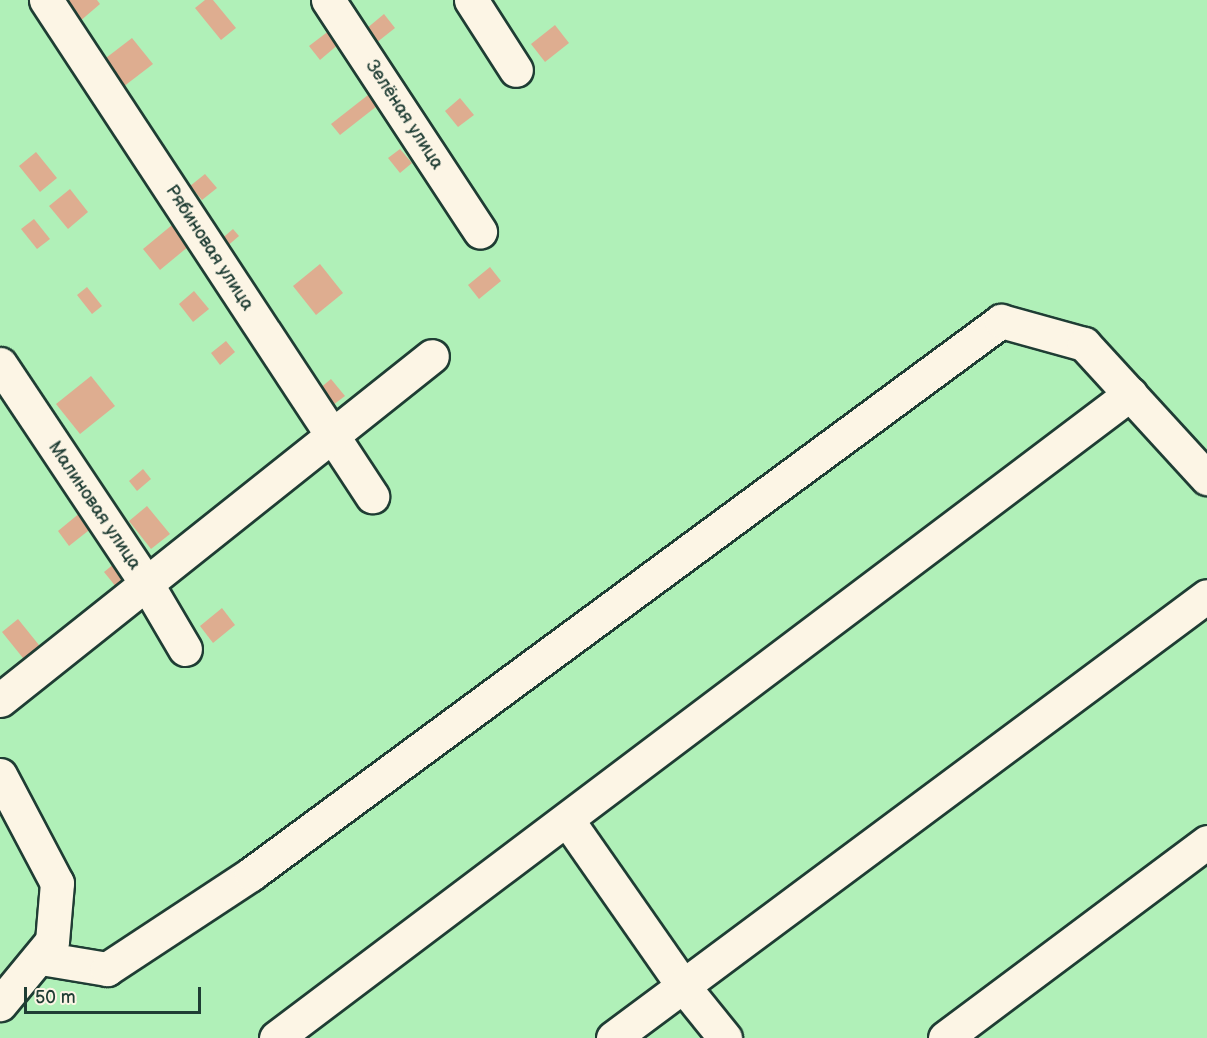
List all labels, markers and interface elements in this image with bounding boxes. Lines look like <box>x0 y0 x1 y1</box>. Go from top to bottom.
street label: Зелёная улица <box>361 56 447 174</box>
street label: Рябиновая улица <box>160 181 258 315</box>
street label: Малиновая улица <box>43 438 145 574</box>
scale bar <box>27 975 204 1013</box>
text: 50 m <box>35 987 76 1008</box>

